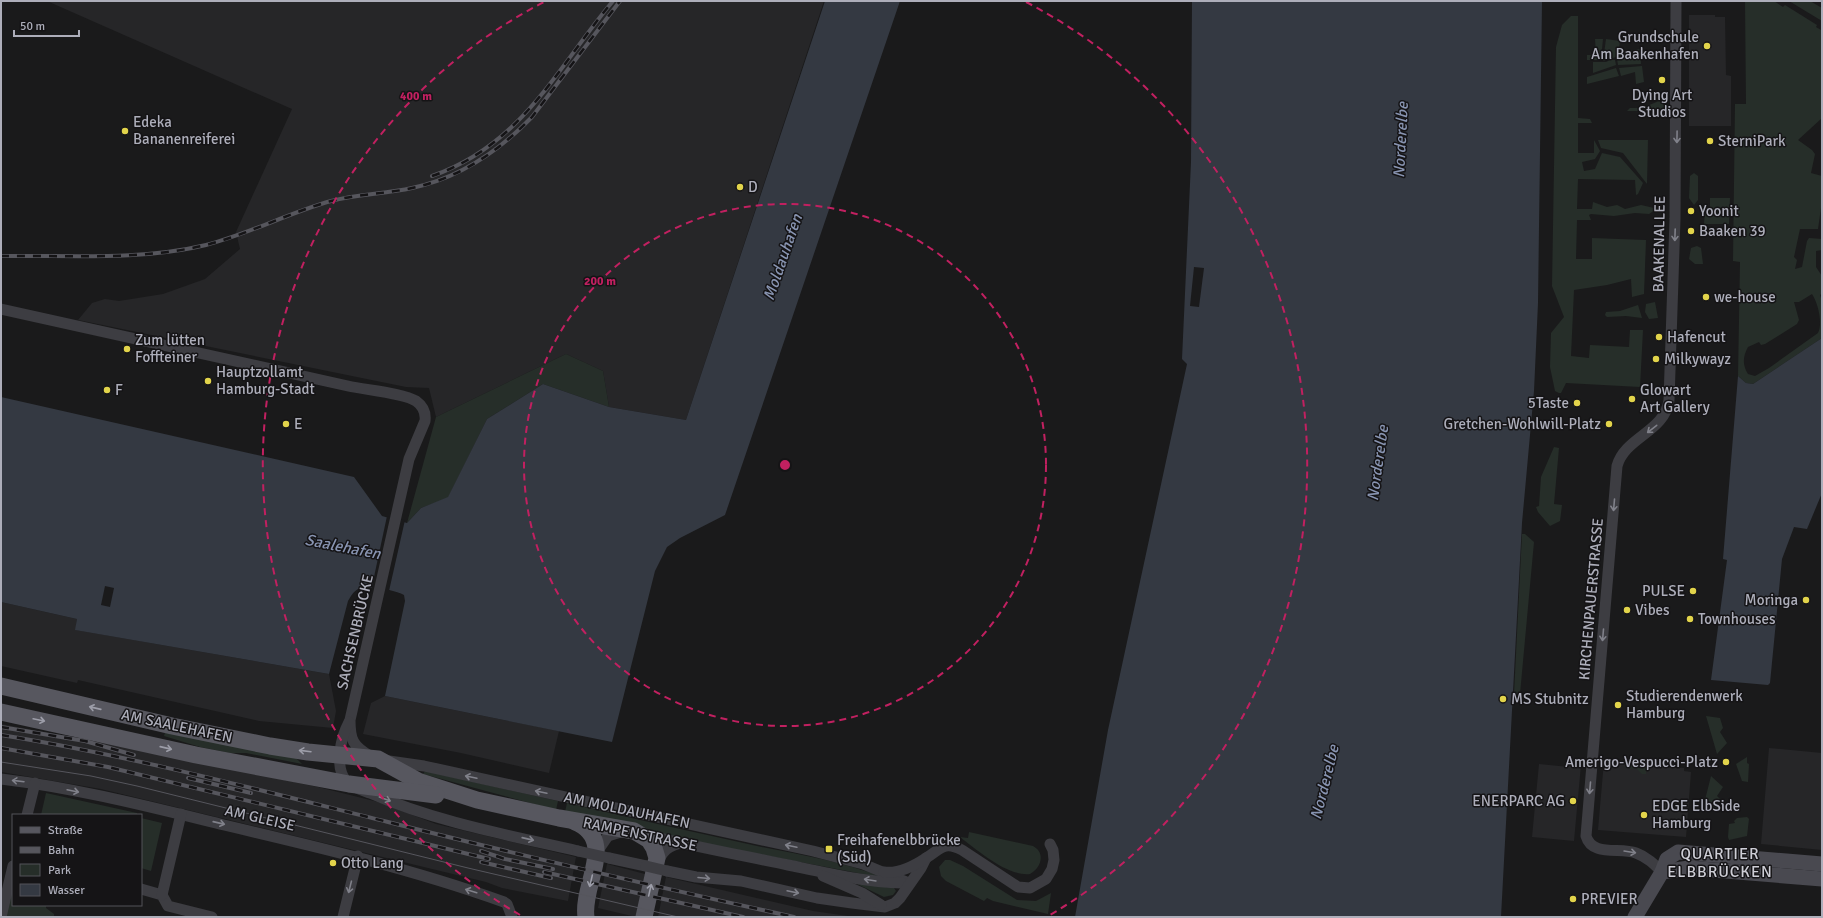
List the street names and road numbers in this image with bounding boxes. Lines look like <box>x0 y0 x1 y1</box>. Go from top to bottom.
street label: BAAKENALLEE <box>1649 196 1669 292</box>
street label: KIRCHENPAUERSTRASSE <box>1575 517 1607 681</box>
street label: SACHSENBRÜCKE <box>333 573 377 691</box>
street label: AM SAALEHAFEN <box>120 705 234 747</box>
street label: AM MOLDAUHAFEN <box>562 788 692 832</box>
street label: AM GLEISE <box>223 801 297 835</box>
street label: RAMPENSTRASSE <box>581 813 699 855</box>

